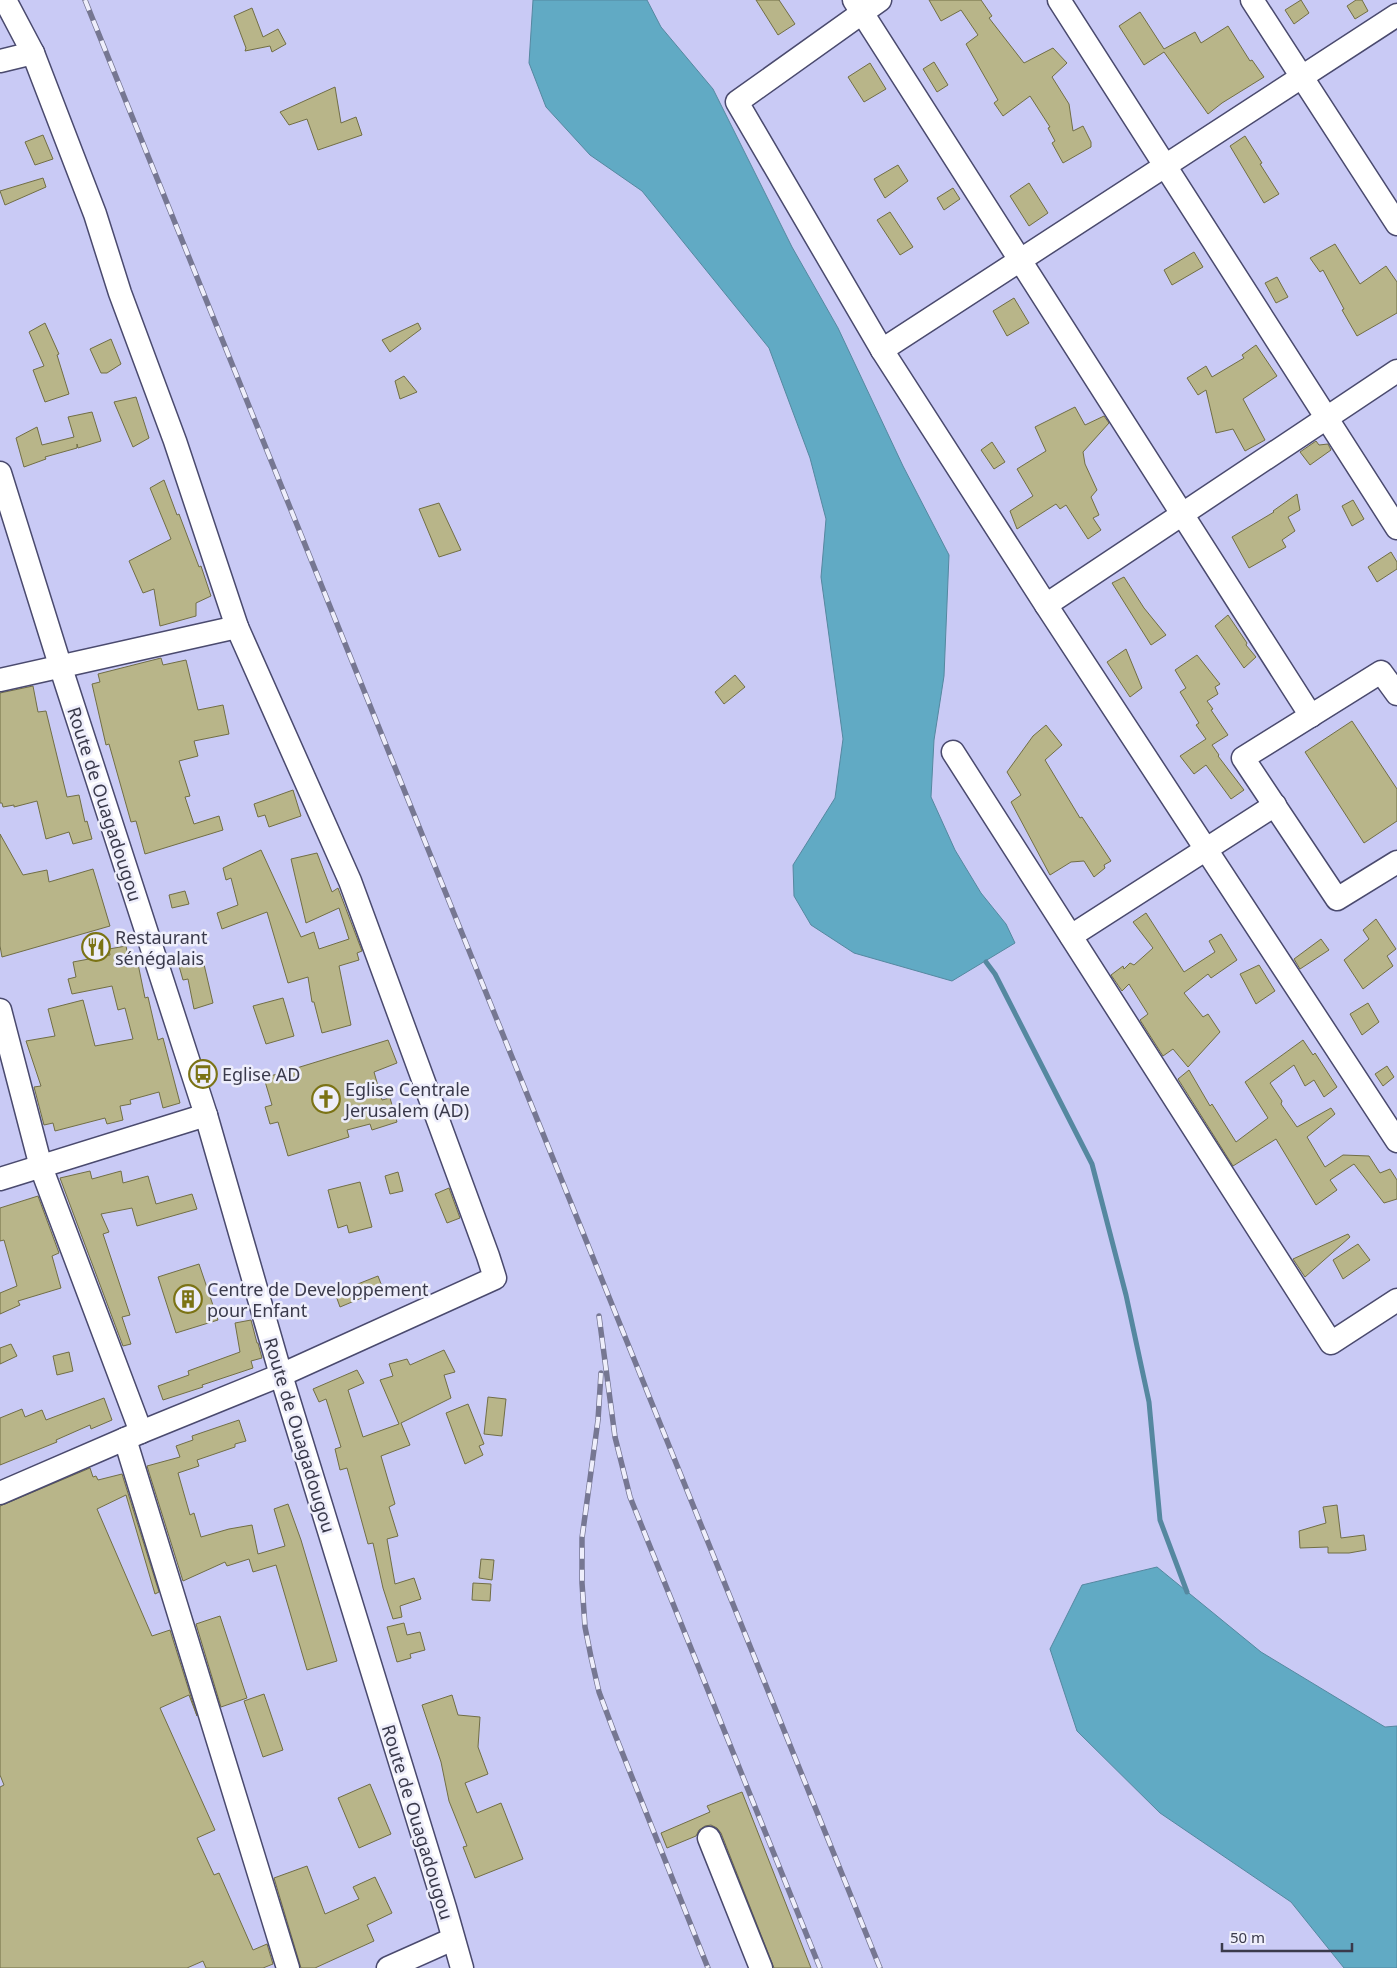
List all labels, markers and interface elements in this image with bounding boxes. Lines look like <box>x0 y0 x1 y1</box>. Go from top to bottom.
street label: Route de Ouagadougou <box>62 704 148 904</box>
place label: Restaurant sénégalais <box>115 925 208 970</box>
restaurant icon: Restaurant sénégalais <box>81 932 111 962</box>
bus stop icon: Eglise AD <box>188 1059 218 1089</box>
place label: Eglise AD <box>222 1062 300 1086</box>
place label: Eglise Centrale Jerusalem (AD) <box>343 1077 470 1122</box>
church icon: Eglise Centrale Jerusalem (AD) <box>311 1084 341 1114</box>
place label: Centre de Developpement pour Enfant <box>207 1277 429 1322</box>
building icon: Centre de Developpement pour Enfant <box>173 1284 203 1314</box>
street label: Route de Ouagadougou <box>259 1334 341 1536</box>
street label: Route de Ouagadougou <box>377 1721 459 1923</box>
scale bar <box>1222 1920 1352 1952</box>
text: 50 m <box>1230 1927 1265 1947</box>

